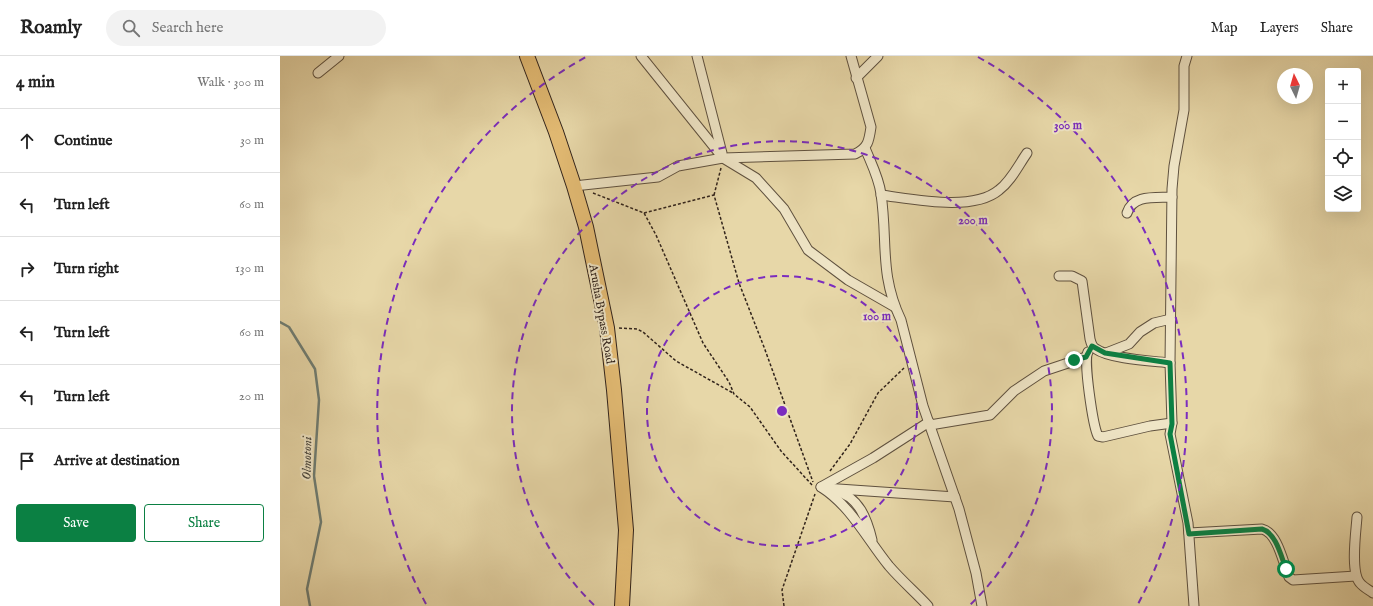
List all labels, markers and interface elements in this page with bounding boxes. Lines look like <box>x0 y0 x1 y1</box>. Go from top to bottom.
search box <box>106 10 386 46</box>
text: Roamly <box>20 16 82 40</box>
icon: search <box>120 17 142 39</box>
text: Search here <box>152 18 223 37</box>
text: Map <box>1211 19 1238 37</box>
text: Layers <box>1260 19 1299 37</box>
text: Share <box>1321 19 1353 37</box>
north arrow <box>1277 68 1313 104</box>
map controls <box>1325 68 1361 212</box>
button: + <box>1325 68 1361 104</box>
text: 4 min <box>16 72 55 93</box>
text: Walk · 300 m <box>197 74 264 91</box>
button: − <box>1325 104 1361 140</box>
text: 300 m <box>1054 118 1083 133</box>
icon: ahead <box>16 130 38 152</box>
text: Continue <box>54 131 112 150</box>
text: 30 m <box>240 132 264 149</box>
button: locate <box>1325 140 1361 176</box>
button: layers <box>1325 176 1361 212</box>
icon: left <box>16 194 38 216</box>
text: Turn left <box>54 195 110 214</box>
text: 60 m <box>239 196 264 213</box>
text: 200 m <box>958 213 988 228</box>
icon: right <box>16 258 38 280</box>
text: Turn right <box>54 259 119 278</box>
text: 130 m <box>235 260 264 277</box>
street label: Arusha Bypass Road <box>584 262 618 366</box>
text: 100 m <box>863 309 892 324</box>
icon: left <box>16 322 38 344</box>
text: Turn left <box>54 323 110 342</box>
text: 60 m <box>239 324 264 341</box>
route end <box>1065 351 1083 369</box>
icon: left <box>16 386 38 408</box>
text: Turn left <box>54 387 110 406</box>
text: 20 m <box>239 388 264 405</box>
centre of rings <box>775 404 789 418</box>
water label: Olmotoni <box>299 435 316 480</box>
icon: arrive <box>16 450 38 472</box>
text: Arrive at destination <box>54 451 180 470</box>
button: Save <box>16 504 136 542</box>
button: Share <box>144 504 264 542</box>
route start <box>1277 560 1295 578</box>

